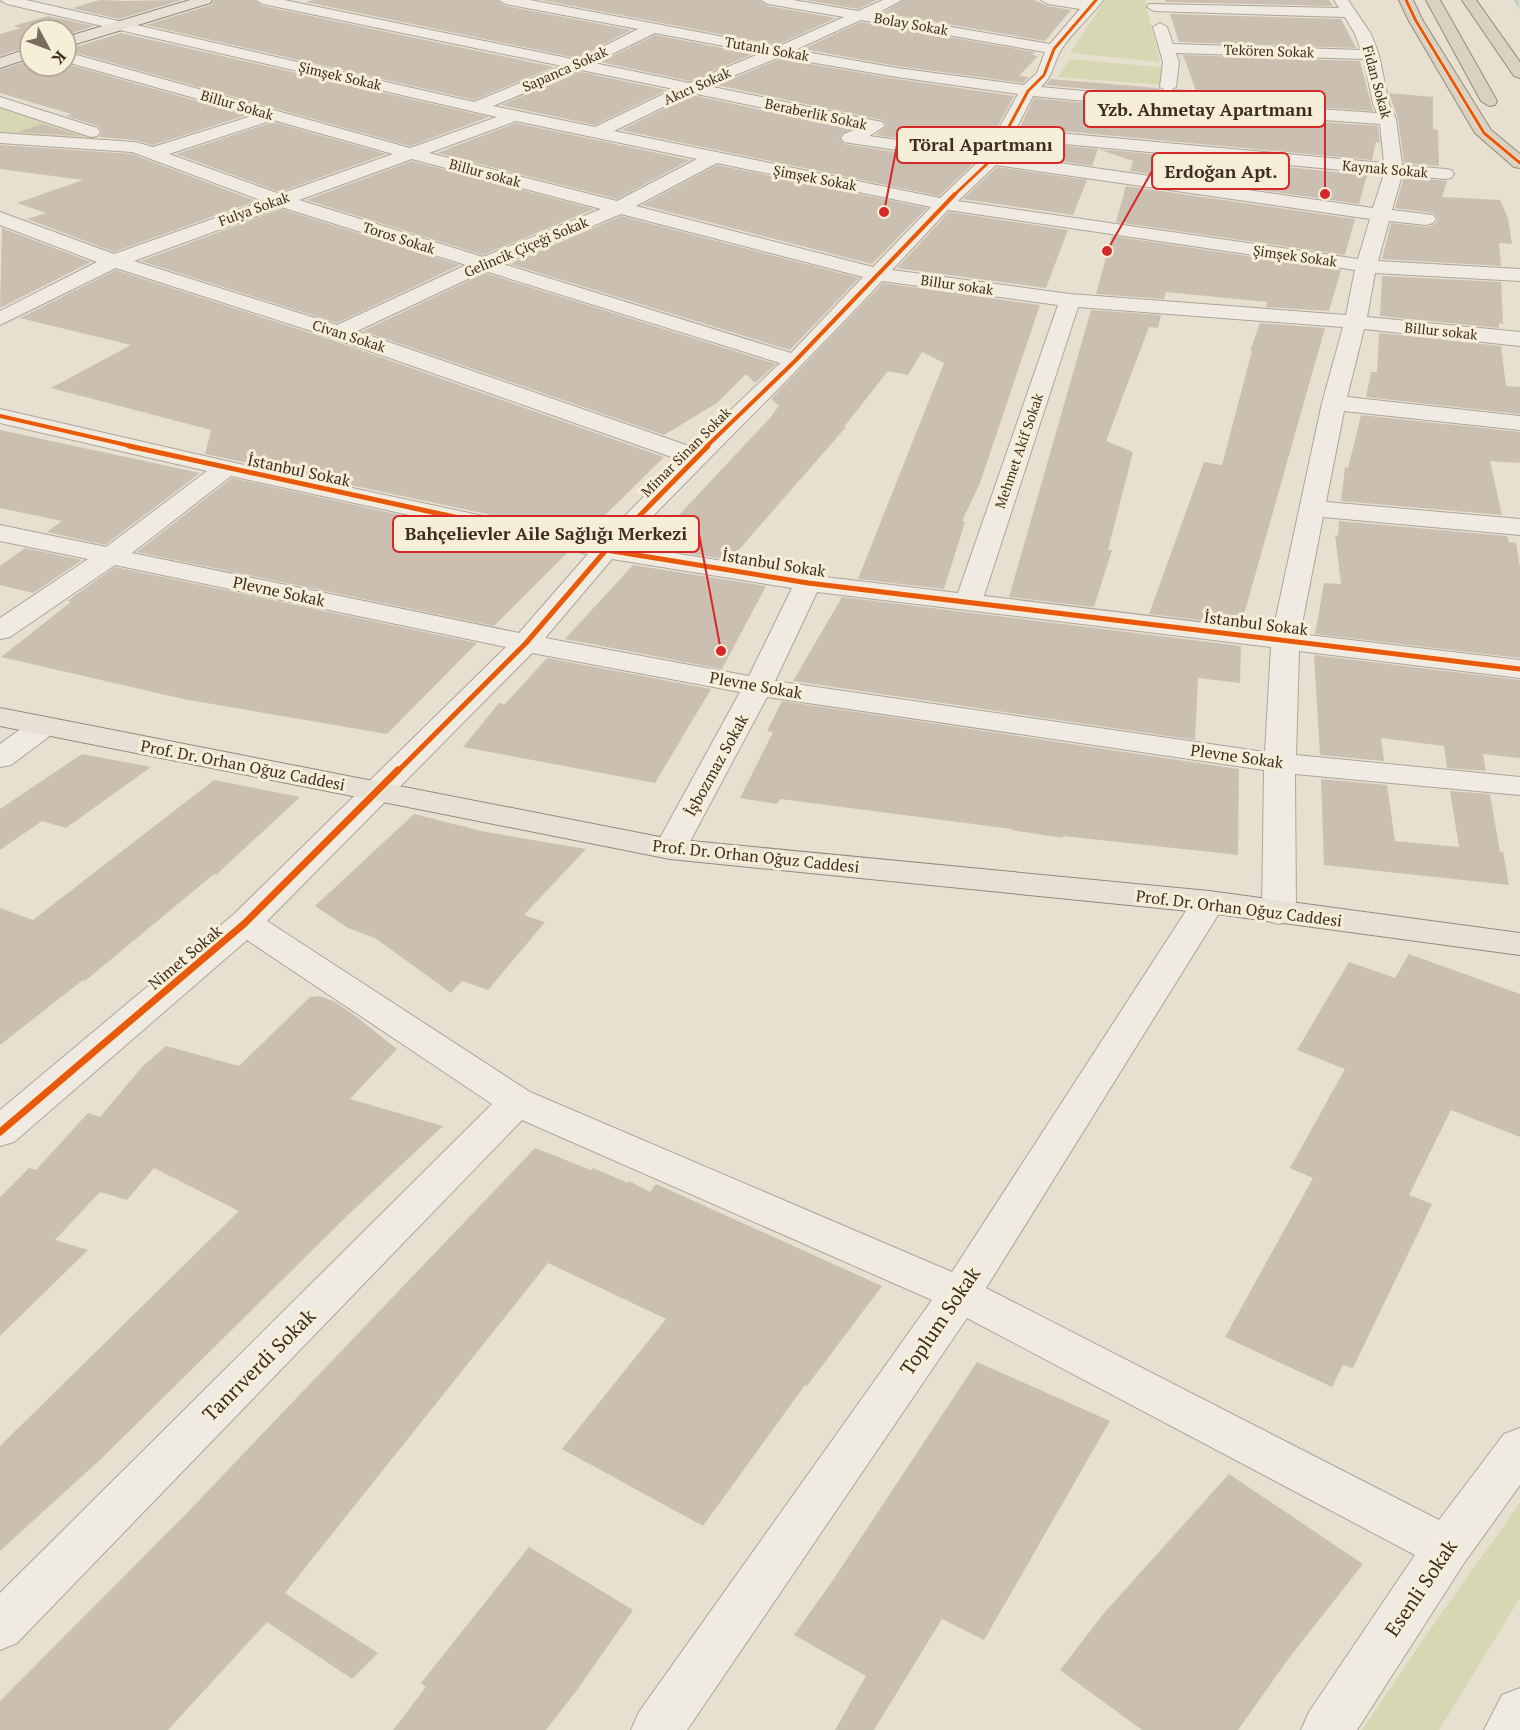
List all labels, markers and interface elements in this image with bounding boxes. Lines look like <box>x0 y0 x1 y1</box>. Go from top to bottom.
street label: Bolay Sokak <box>873 8 950 39</box>
north arrow <box>18 18 78 78</box>
street label: Tutanlı Sokak <box>723 32 812 65</box>
street label: Tekören Sokak <box>1223 39 1315 62</box>
street label: Sapanca Sokak <box>519 41 611 96</box>
street label: Fidan Sokak <box>1359 43 1397 121</box>
text: K <box>47 46 71 70</box>
street label: Şimşek Sokak <box>297 57 384 94</box>
street label: Akıcı Sokak <box>660 62 734 109</box>
street label: Billur Sokak <box>199 85 276 124</box>
callout: Yzb. Ahmetay Apartmanı <box>1084 91 1325 127</box>
street label: Beraberlik Sokak <box>763 93 870 134</box>
text: Yzb. Ahmetay Apartmanı <box>1097 97 1313 121</box>
callout: Töral Apartmanı <box>897 127 1064 163</box>
text: Töral Apartmanı <box>909 132 1053 156</box>
callout: Erdoğan Apt. <box>1152 153 1289 189</box>
street label: Billur sokak <box>447 154 524 191</box>
street label: Kaynak Sokak <box>1341 155 1429 182</box>
text: Erdoğan Apt. <box>1164 159 1278 183</box>
street label: Şimşek Sokak <box>772 160 859 195</box>
street label: Fulya Sokak <box>216 187 293 230</box>
street label: Gelincik Çiçeği Sokak <box>461 211 591 281</box>
street label: Toros Sokak <box>361 217 438 258</box>
street label: Şimşek Sokak <box>1252 240 1339 271</box>
street label: Billur sokak <box>919 270 995 299</box>
street label: Civan Sokak <box>310 315 389 357</box>
street label: Billur sokak <box>1404 317 1479 344</box>
street label: Mehmet Akif Sokak <box>990 390 1047 511</box>
street label: Mimar Sinan Sokak <box>637 402 735 501</box>
street label: İstanbul Sokak <box>245 448 353 492</box>
callout: Bahçelievler Aile Sağlığı Merkezi <box>393 516 699 552</box>
text: Bahçelievler Aile Sağlığı Merkezi <box>405 521 687 545</box>
street label: İstanbul Sokak <box>721 544 828 582</box>
street label: Plevne Sokak <box>231 571 328 612</box>
street label: İstanbul Sokak <box>1203 606 1310 640</box>
street label: Plevne Sokak <box>708 666 805 704</box>
street label: İşbozmaz Sokak <box>679 709 754 820</box>
street label: Prof. Dr. Orhan Oğuz Caddesi <box>139 734 347 796</box>
street label: Plevne Sokak <box>1189 739 1286 774</box>
street label: Prof. Dr. Orhan Oğuz Caddesi <box>652 834 861 878</box>
street label: Prof. Dr. Orhan Oğuz Caddesi <box>1135 884 1344 932</box>
street label: Nimet Sokak <box>143 919 227 994</box>
street label: Toplum Sokak <box>893 1261 986 1380</box>
street label: Tanrıverdi Sokak <box>196 1302 322 1427</box>
street label: Esenli Sokak <box>1378 1533 1463 1642</box>

